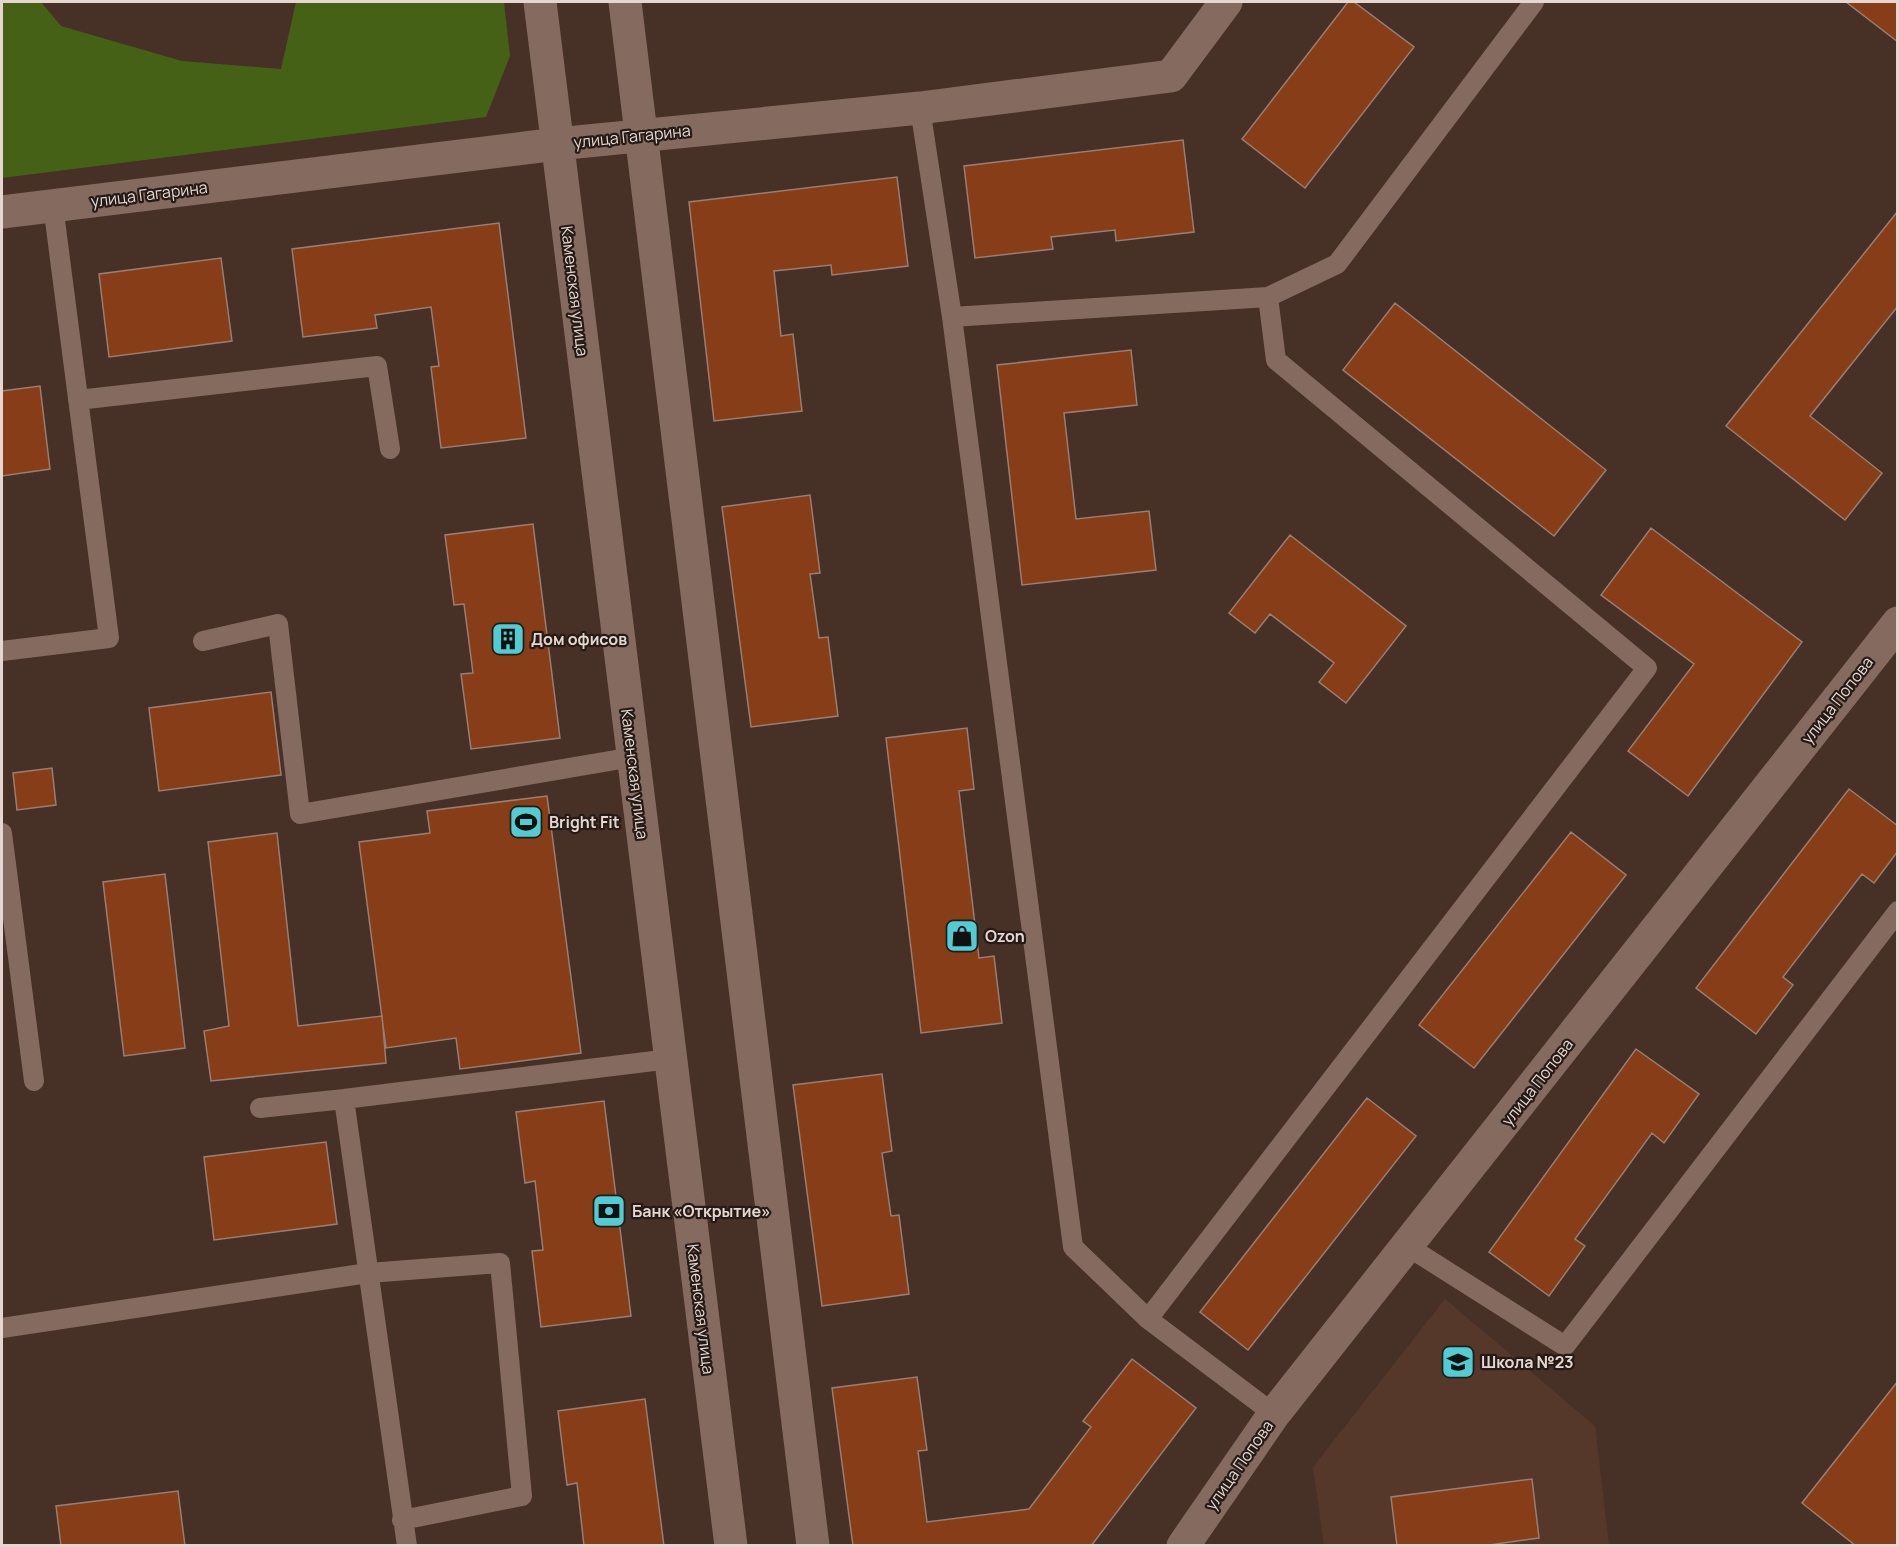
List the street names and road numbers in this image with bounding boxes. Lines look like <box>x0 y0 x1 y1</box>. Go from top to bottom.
street label: улица Гагарина <box>572 119 692 153</box>
street label: улица Гагарина <box>89 176 209 212</box>
street label: Каменская улица <box>556 225 594 357</box>
street label: улица Попова <box>1796 652 1878 748</box>
street label: Каменская улица <box>616 708 654 840</box>
street label: улица Попова <box>1496 1034 1578 1130</box>
street label: Каменская улица <box>682 1243 720 1375</box>
street label: улица Попова <box>1200 1416 1278 1514</box>

